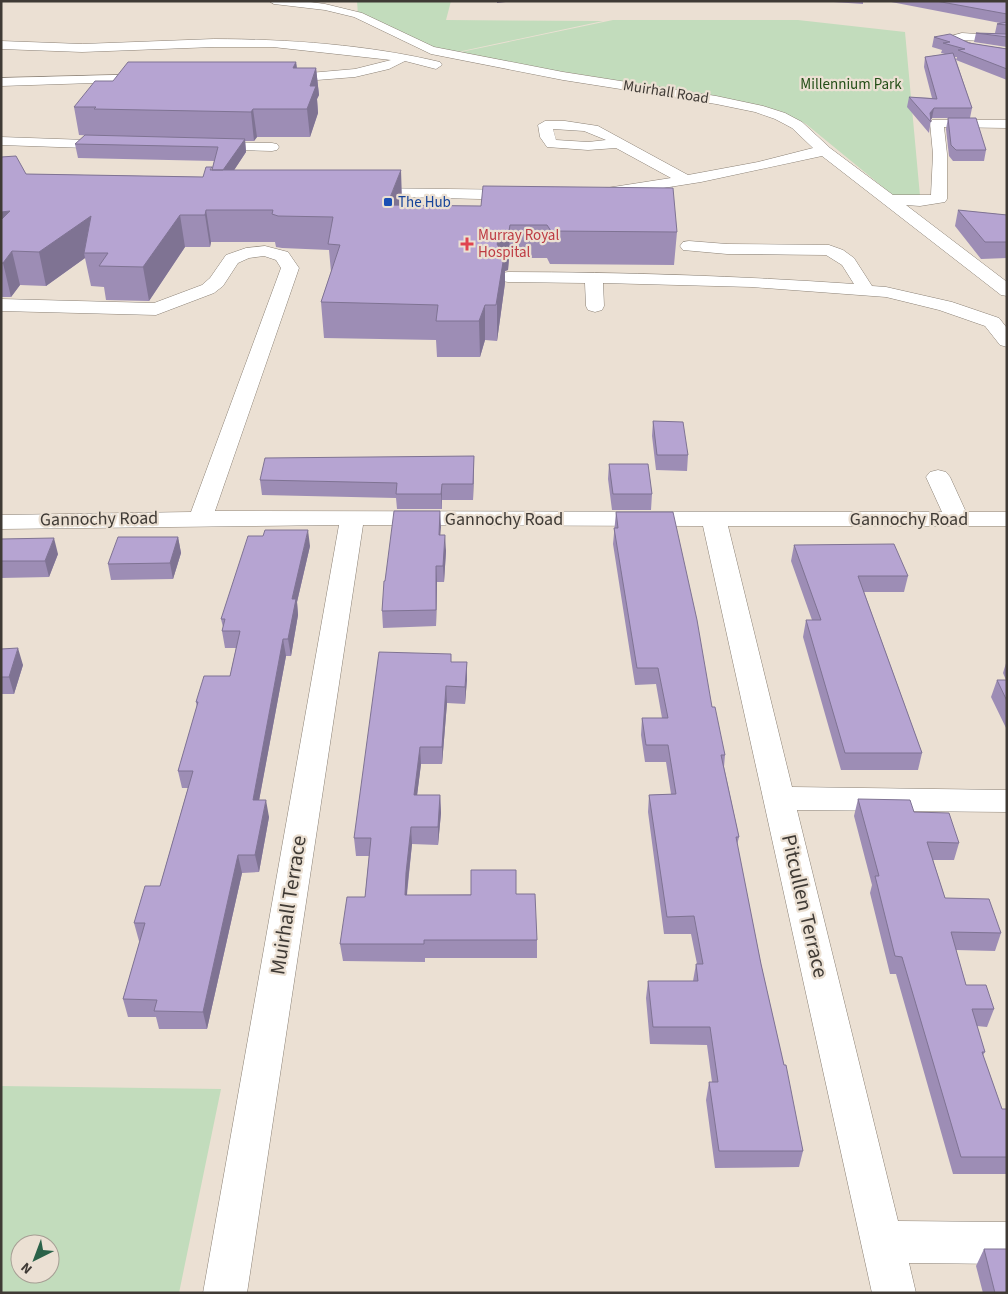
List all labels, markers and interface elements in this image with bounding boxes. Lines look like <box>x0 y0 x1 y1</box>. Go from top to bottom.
park label: Millennium Park <box>800 74 902 95</box>
street label: Muirhall Road <box>622 75 710 109</box>
place label: The Hub <box>398 192 451 213</box>
marker: The Hub <box>382 196 394 208</box>
place label: Murray Royal Hospital <box>478 225 559 263</box>
marker: Murray Royal Hospital <box>460 237 474 251</box>
street label: Gannochy Road <box>40 505 158 533</box>
street label: Gannochy Road <box>445 507 563 532</box>
street label: Gannochy Road <box>850 507 968 532</box>
street label: Pitcullen Terrace <box>774 831 836 981</box>
street label: Muirhall Terrace <box>262 833 314 977</box>
north arrow <box>10 1234 60 1284</box>
text: N <box>17 1257 37 1278</box>

